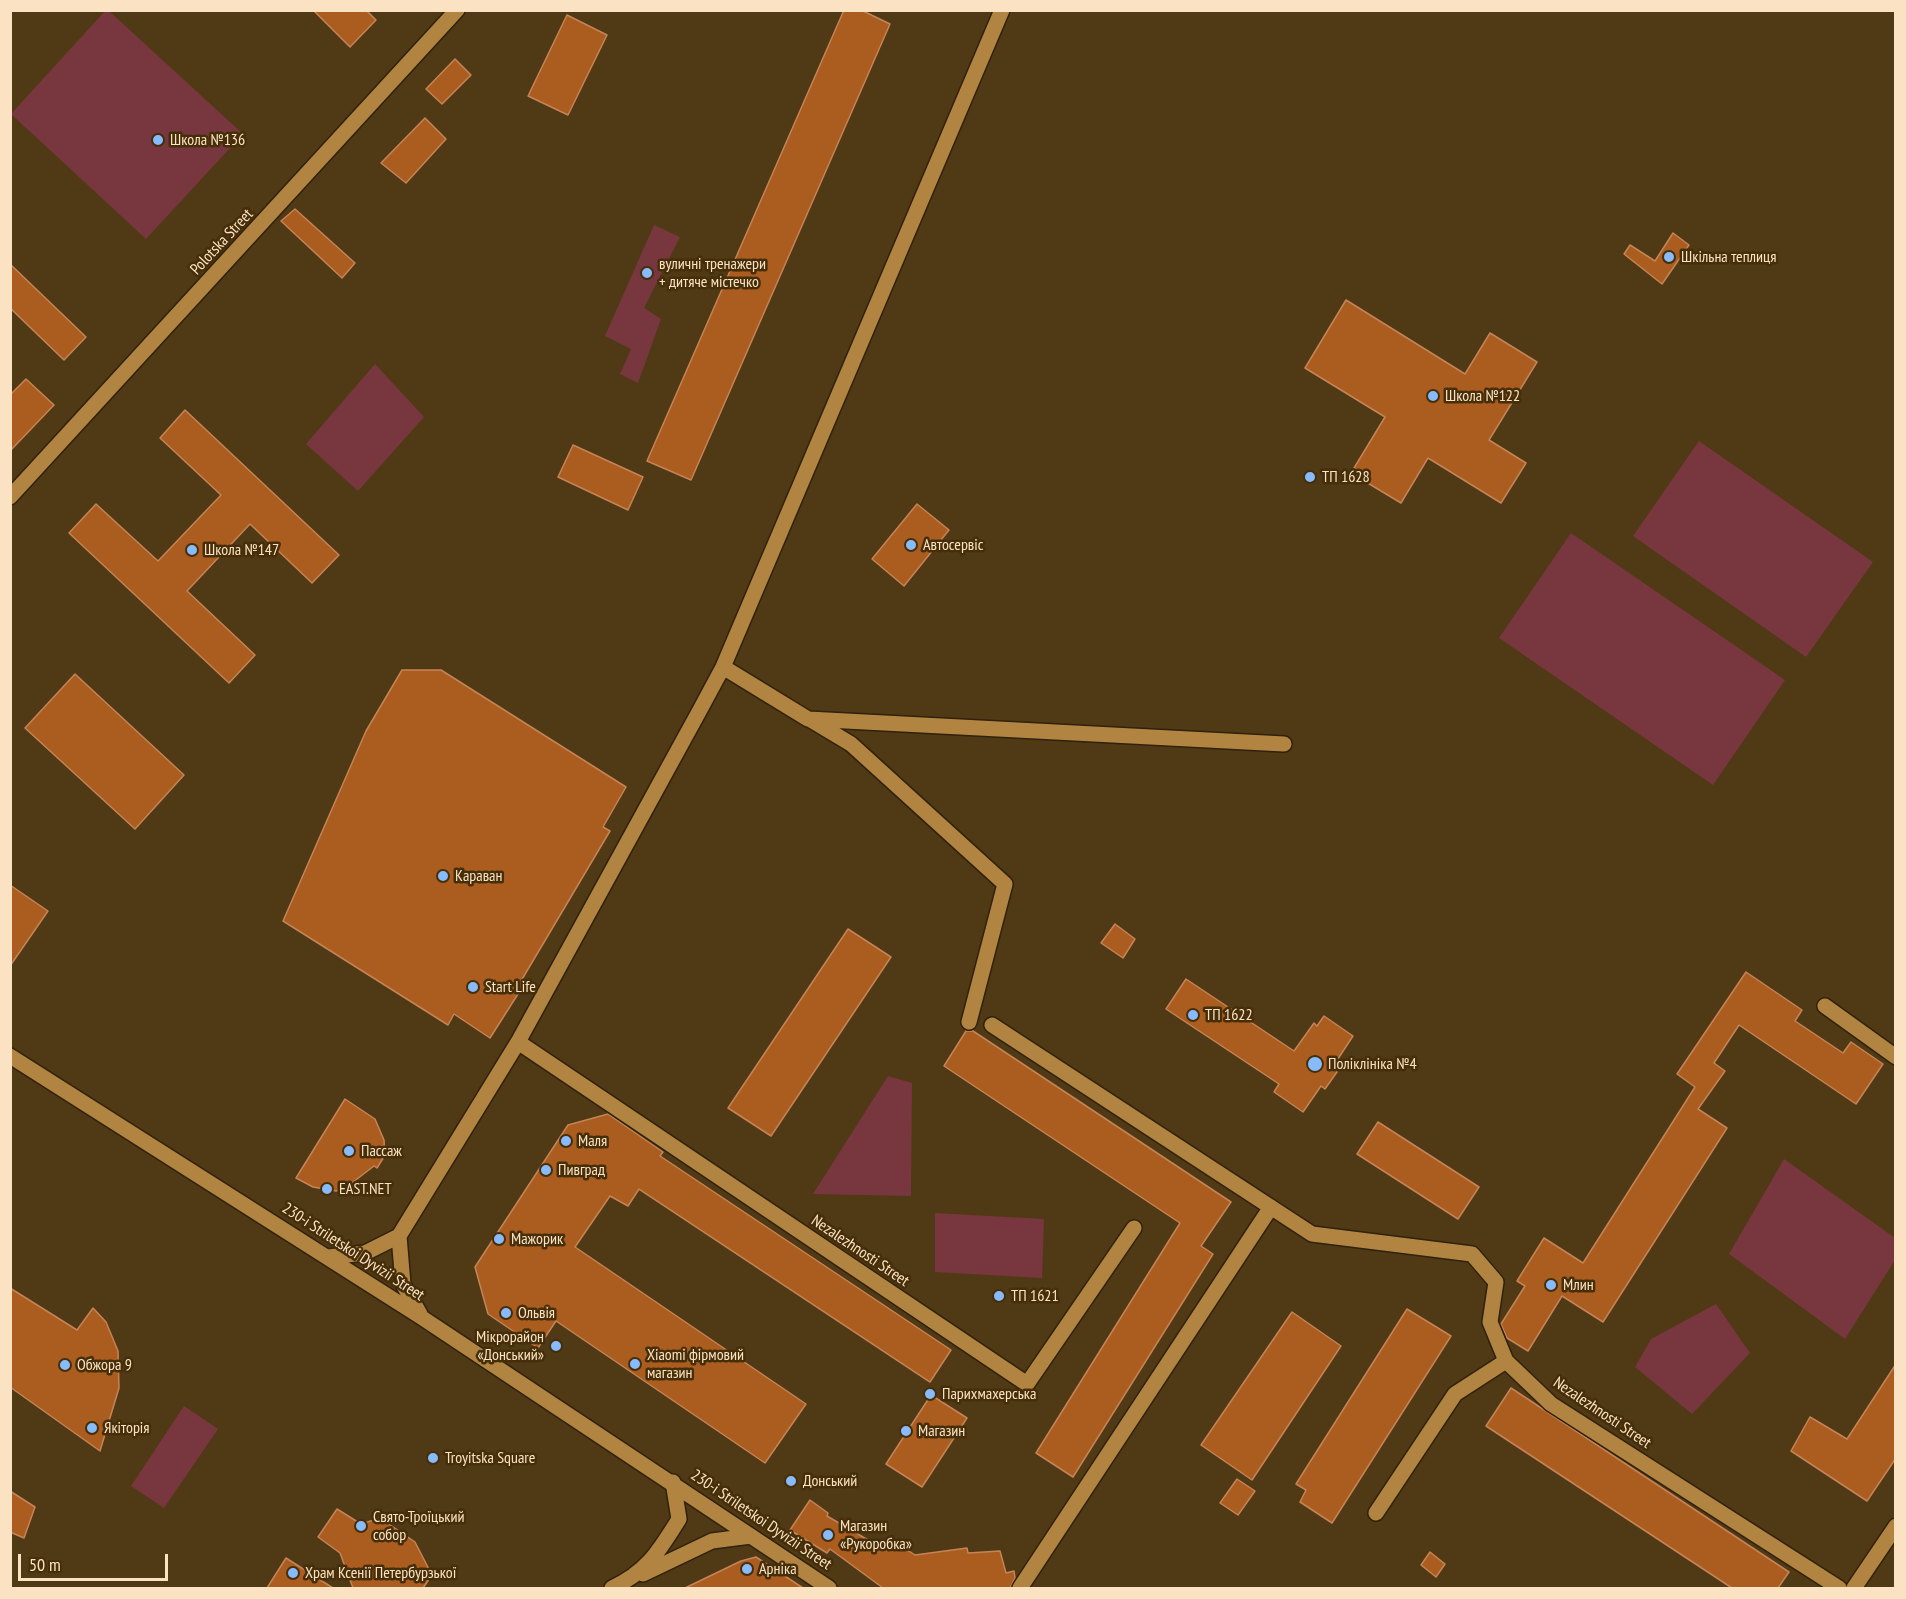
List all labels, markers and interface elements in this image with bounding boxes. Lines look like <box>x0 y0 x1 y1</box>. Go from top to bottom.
place label: Школа №136 <box>170 130 245 150</box>
marker: Школа №136 <box>151 133 165 147</box>
street label: Polotska Street <box>187 205 257 279</box>
place label: Шкільна теплиця <box>1681 247 1776 267</box>
marker: Шкільна теплиця <box>1662 250 1676 264</box>
place label: вуличні тренажери + дитяче містечко <box>659 254 766 292</box>
marker: вуличні тренажери + дитяче містечко <box>640 266 654 280</box>
place label: Школа №122 <box>1445 386 1520 406</box>
marker: Школа №122 <box>1426 389 1440 403</box>
place label: ТП 1628 <box>1322 467 1370 487</box>
marker: ТП 1628 <box>1303 470 1317 484</box>
place label: Автосервіс <box>923 535 983 555</box>
marker: Автосервіс <box>904 538 918 552</box>
place label: Школа №147 <box>204 540 279 560</box>
marker: Школа №147 <box>185 543 199 557</box>
place label: Караван <box>455 866 502 886</box>
marker: Караван <box>436 869 450 883</box>
place label: Start Life <box>485 977 536 997</box>
marker: Start Life <box>466 980 480 994</box>
place label: ТП 1622 <box>1205 1005 1253 1025</box>
marker: ТП 1622 <box>1186 1008 1200 1022</box>
place label: Поліклініка №4 <box>1328 1054 1417 1074</box>
marker: Поліклініка №4 <box>1306 1055 1324 1073</box>
place label: Маля <box>578 1131 607 1151</box>
marker: Маля <box>559 1134 573 1148</box>
place label: Пассаж <box>361 1141 402 1161</box>
marker: Пассаж <box>342 1144 356 1158</box>
place label: Пивград <box>558 1160 605 1180</box>
marker: Пивград <box>539 1163 553 1177</box>
place label: EAST.NET <box>339 1179 392 1199</box>
marker: EAST.NET <box>320 1182 334 1196</box>
street label: 230-i Striletskoi Dyvizii Street <box>278 1199 428 1305</box>
street label: Nezalezhnosti Street <box>807 1211 913 1291</box>
place label: Мажорик <box>511 1229 563 1249</box>
marker: Мажорик <box>492 1232 506 1246</box>
place label: Млин <box>1563 1275 1594 1295</box>
marker: Млин <box>1544 1278 1558 1292</box>
place label: ТП 1621 <box>1011 1286 1059 1306</box>
marker: ТП 1621 <box>992 1289 1006 1303</box>
place label: Ольвія <box>518 1303 555 1323</box>
marker: Ольвія <box>499 1306 513 1320</box>
place label: Мікрорайон «Донський» <box>476 1327 544 1365</box>
marker: Мікрорайон «Донський» <box>549 1339 563 1353</box>
place label: Xiaomi фірмовий магазин <box>647 1345 744 1383</box>
place label: Обжора 9 <box>77 1355 132 1375</box>
marker: Xiaomi фірмовий магазин <box>628 1357 642 1371</box>
marker: Обжора 9 <box>58 1358 72 1372</box>
street label: Nezalezhnosti Street <box>1549 1373 1655 1453</box>
place label: Парихмахерська <box>942 1384 1036 1404</box>
marker: Парихмахерська <box>923 1387 937 1401</box>
place label: Якіторія <box>104 1418 150 1438</box>
marker: Якіторія <box>85 1421 99 1435</box>
place label: Магазин <box>918 1421 965 1441</box>
marker: Магазин <box>899 1424 913 1438</box>
place label: Troyitska Square <box>445 1448 535 1468</box>
marker: Troyitska Square <box>426 1451 440 1465</box>
street label: 230-i Striletskoi Dyvizii Street <box>687 1466 835 1574</box>
place label: Донський <box>803 1471 857 1491</box>
marker: Донський <box>784 1474 798 1488</box>
place label: Свято-Троїцький собор <box>373 1507 464 1545</box>
place label: Магазин «Рукоробка» <box>840 1516 912 1554</box>
marker: Свято-Троїцький собор <box>354 1519 368 1533</box>
marker: Магазин «Рукоробка» <box>821 1528 835 1542</box>
scale bar <box>21 1542 171 1580</box>
text: 50 m <box>29 1553 61 1576</box>
place label: Арніка <box>759 1559 797 1579</box>
marker: Арніка <box>740 1562 754 1576</box>
place label: Храм Ксенії Петербурзької <box>305 1563 456 1583</box>
marker: Храм Ксенії Петербурзької <box>286 1566 300 1580</box>

